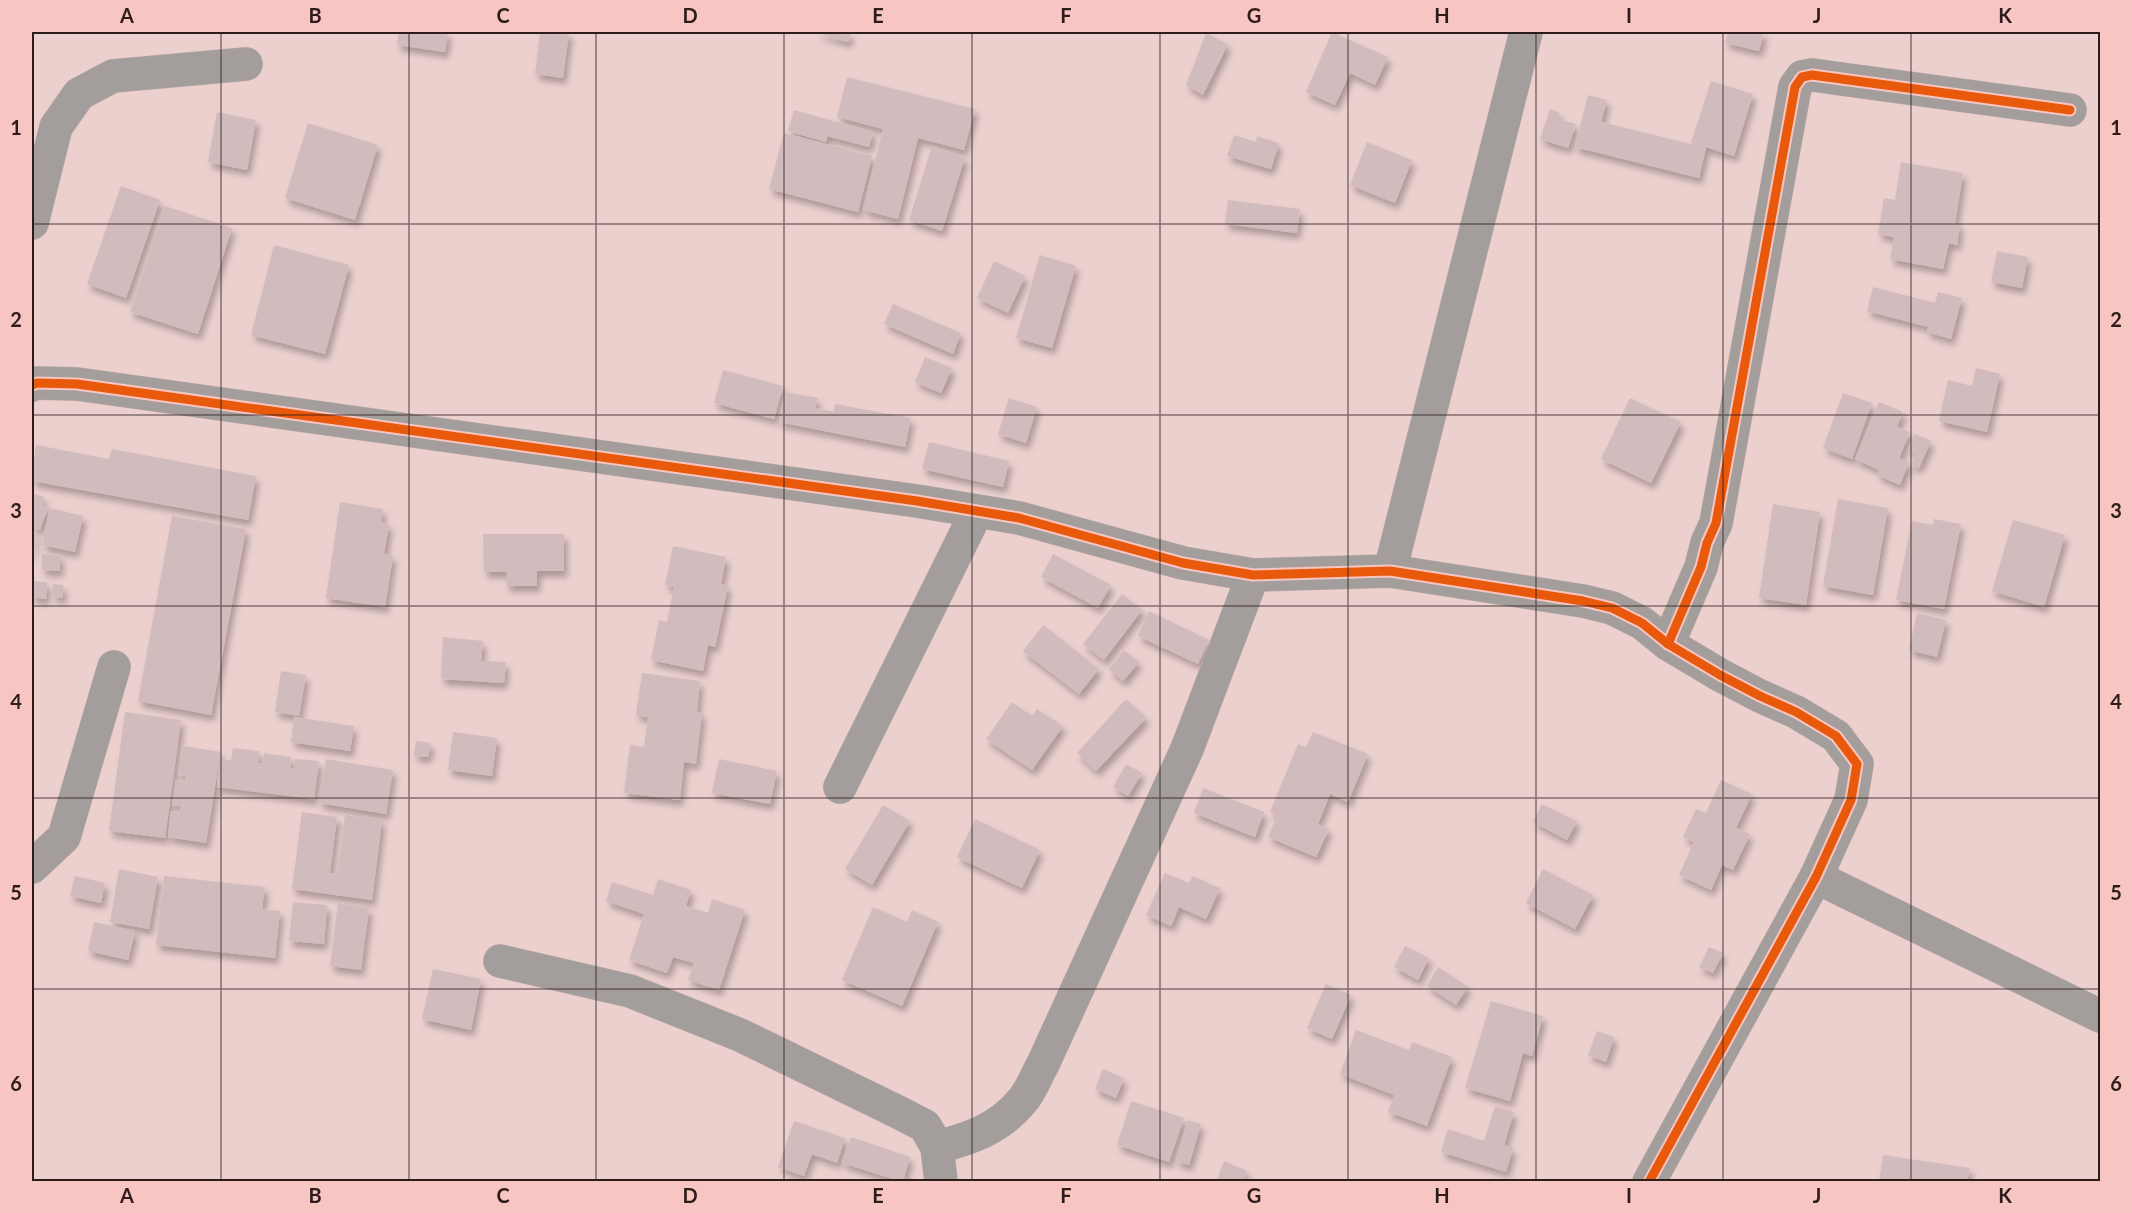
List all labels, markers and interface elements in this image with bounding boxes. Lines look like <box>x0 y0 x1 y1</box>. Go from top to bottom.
text: A <box>119 3 134 27</box>
text: B <box>308 3 322 27</box>
text: C <box>496 3 510 27</box>
text: D <box>682 3 698 27</box>
text: E <box>872 3 884 27</box>
text: F <box>1060 3 1072 27</box>
text: G <box>1247 3 1261 27</box>
text: H <box>1434 3 1450 27</box>
text: I <box>1626 3 1632 27</box>
text: J <box>1813 3 1821 27</box>
text: K <box>1998 3 2012 27</box>
text: 1 <box>10 115 22 139</box>
text: 1 <box>2110 115 2122 139</box>
text: 2 <box>10 307 22 331</box>
text: 2 <box>2110 307 2122 331</box>
text: 3 <box>10 498 22 522</box>
text: 3 <box>2110 498 2122 522</box>
text: 4 <box>10 689 22 713</box>
text: 4 <box>2110 689 2122 713</box>
text: 5 <box>10 880 22 904</box>
text: 5 <box>2110 880 2122 904</box>
text: 6 <box>10 1071 22 1095</box>
text: 6 <box>2110 1071 2122 1095</box>
text: A <box>119 1183 134 1207</box>
text: B <box>308 1183 322 1207</box>
text: C <box>496 1183 510 1207</box>
text: D <box>682 1183 698 1207</box>
text: E <box>872 1183 884 1207</box>
text: F <box>1060 1183 1072 1207</box>
text: G <box>1247 1183 1261 1207</box>
text: H <box>1434 1183 1450 1207</box>
text: I <box>1626 1183 1632 1207</box>
text: J <box>1813 1183 1821 1207</box>
text: K <box>1998 1183 2012 1207</box>

